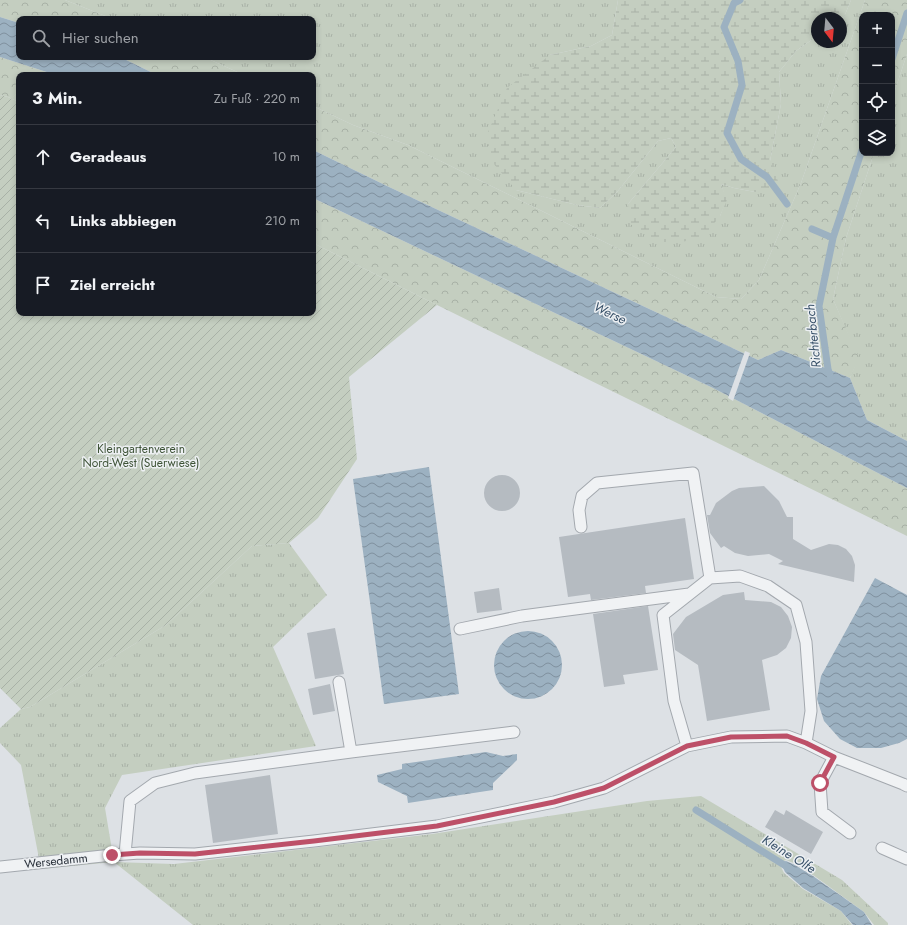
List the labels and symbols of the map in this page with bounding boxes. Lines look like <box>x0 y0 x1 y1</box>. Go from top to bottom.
north arrow <box>811 12 847 48</box>
water label: Werse <box>591 297 630 329</box>
water label: Richterbach <box>800 303 826 369</box>
park label: Kleingartenverein Nord-West (Suerwiese) <box>82 440 200 472</box>
route start <box>811 774 829 792</box>
water label: Kleine Olfe <box>759 830 820 878</box>
route end <box>103 846 121 864</box>
street label: Wersedamm <box>23 849 89 873</box>

